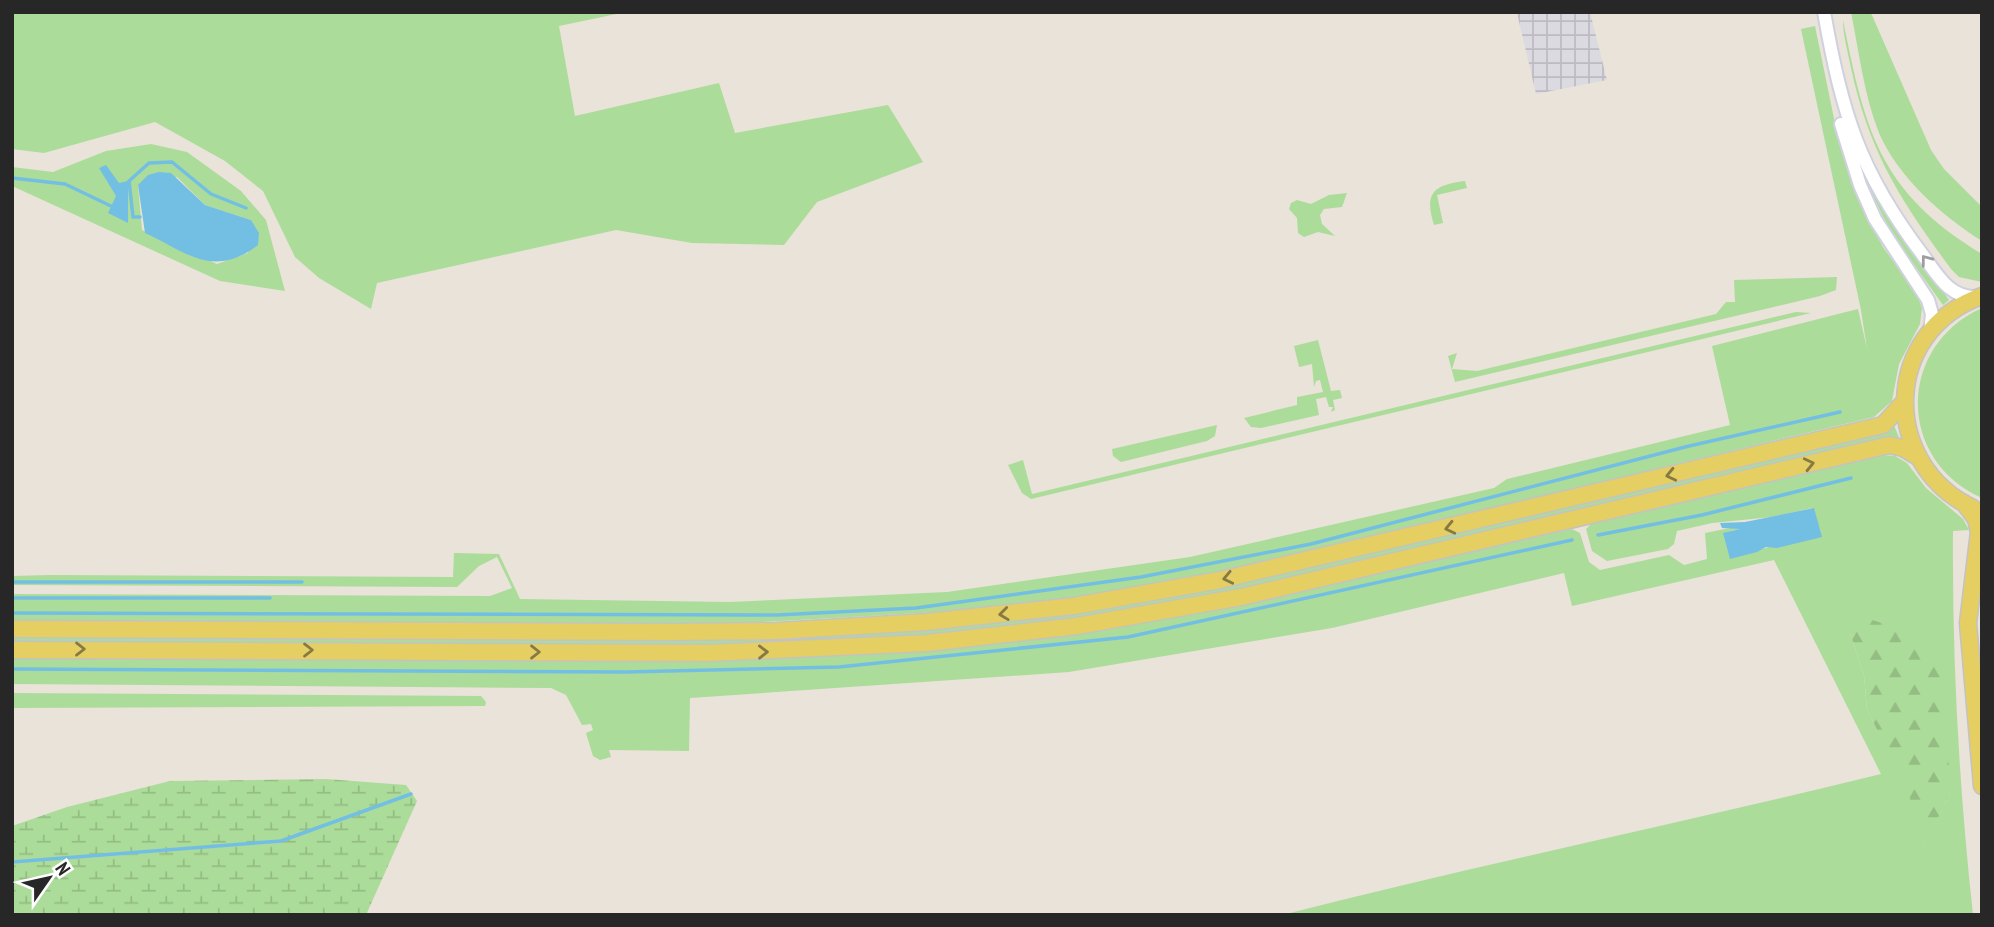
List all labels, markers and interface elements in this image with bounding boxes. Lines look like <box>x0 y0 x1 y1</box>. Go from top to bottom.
one-way arrow <box>1922 255 1935 268</box>
one-way arrow <box>1803 457 1815 472</box>
one-way arrow <box>1665 467 1677 481</box>
one-way arrow <box>1444 519 1456 534</box>
one-way arrow <box>1222 570 1234 585</box>
one-way arrow <box>998 606 1009 621</box>
one-way arrow <box>76 641 86 657</box>
one-way arrow <box>303 642 314 658</box>
one-way arrow <box>531 644 541 660</box>
one-way arrow <box>758 644 769 660</box>
north arrow <box>14 843 84 913</box>
text: N <box>50 858 76 879</box>

